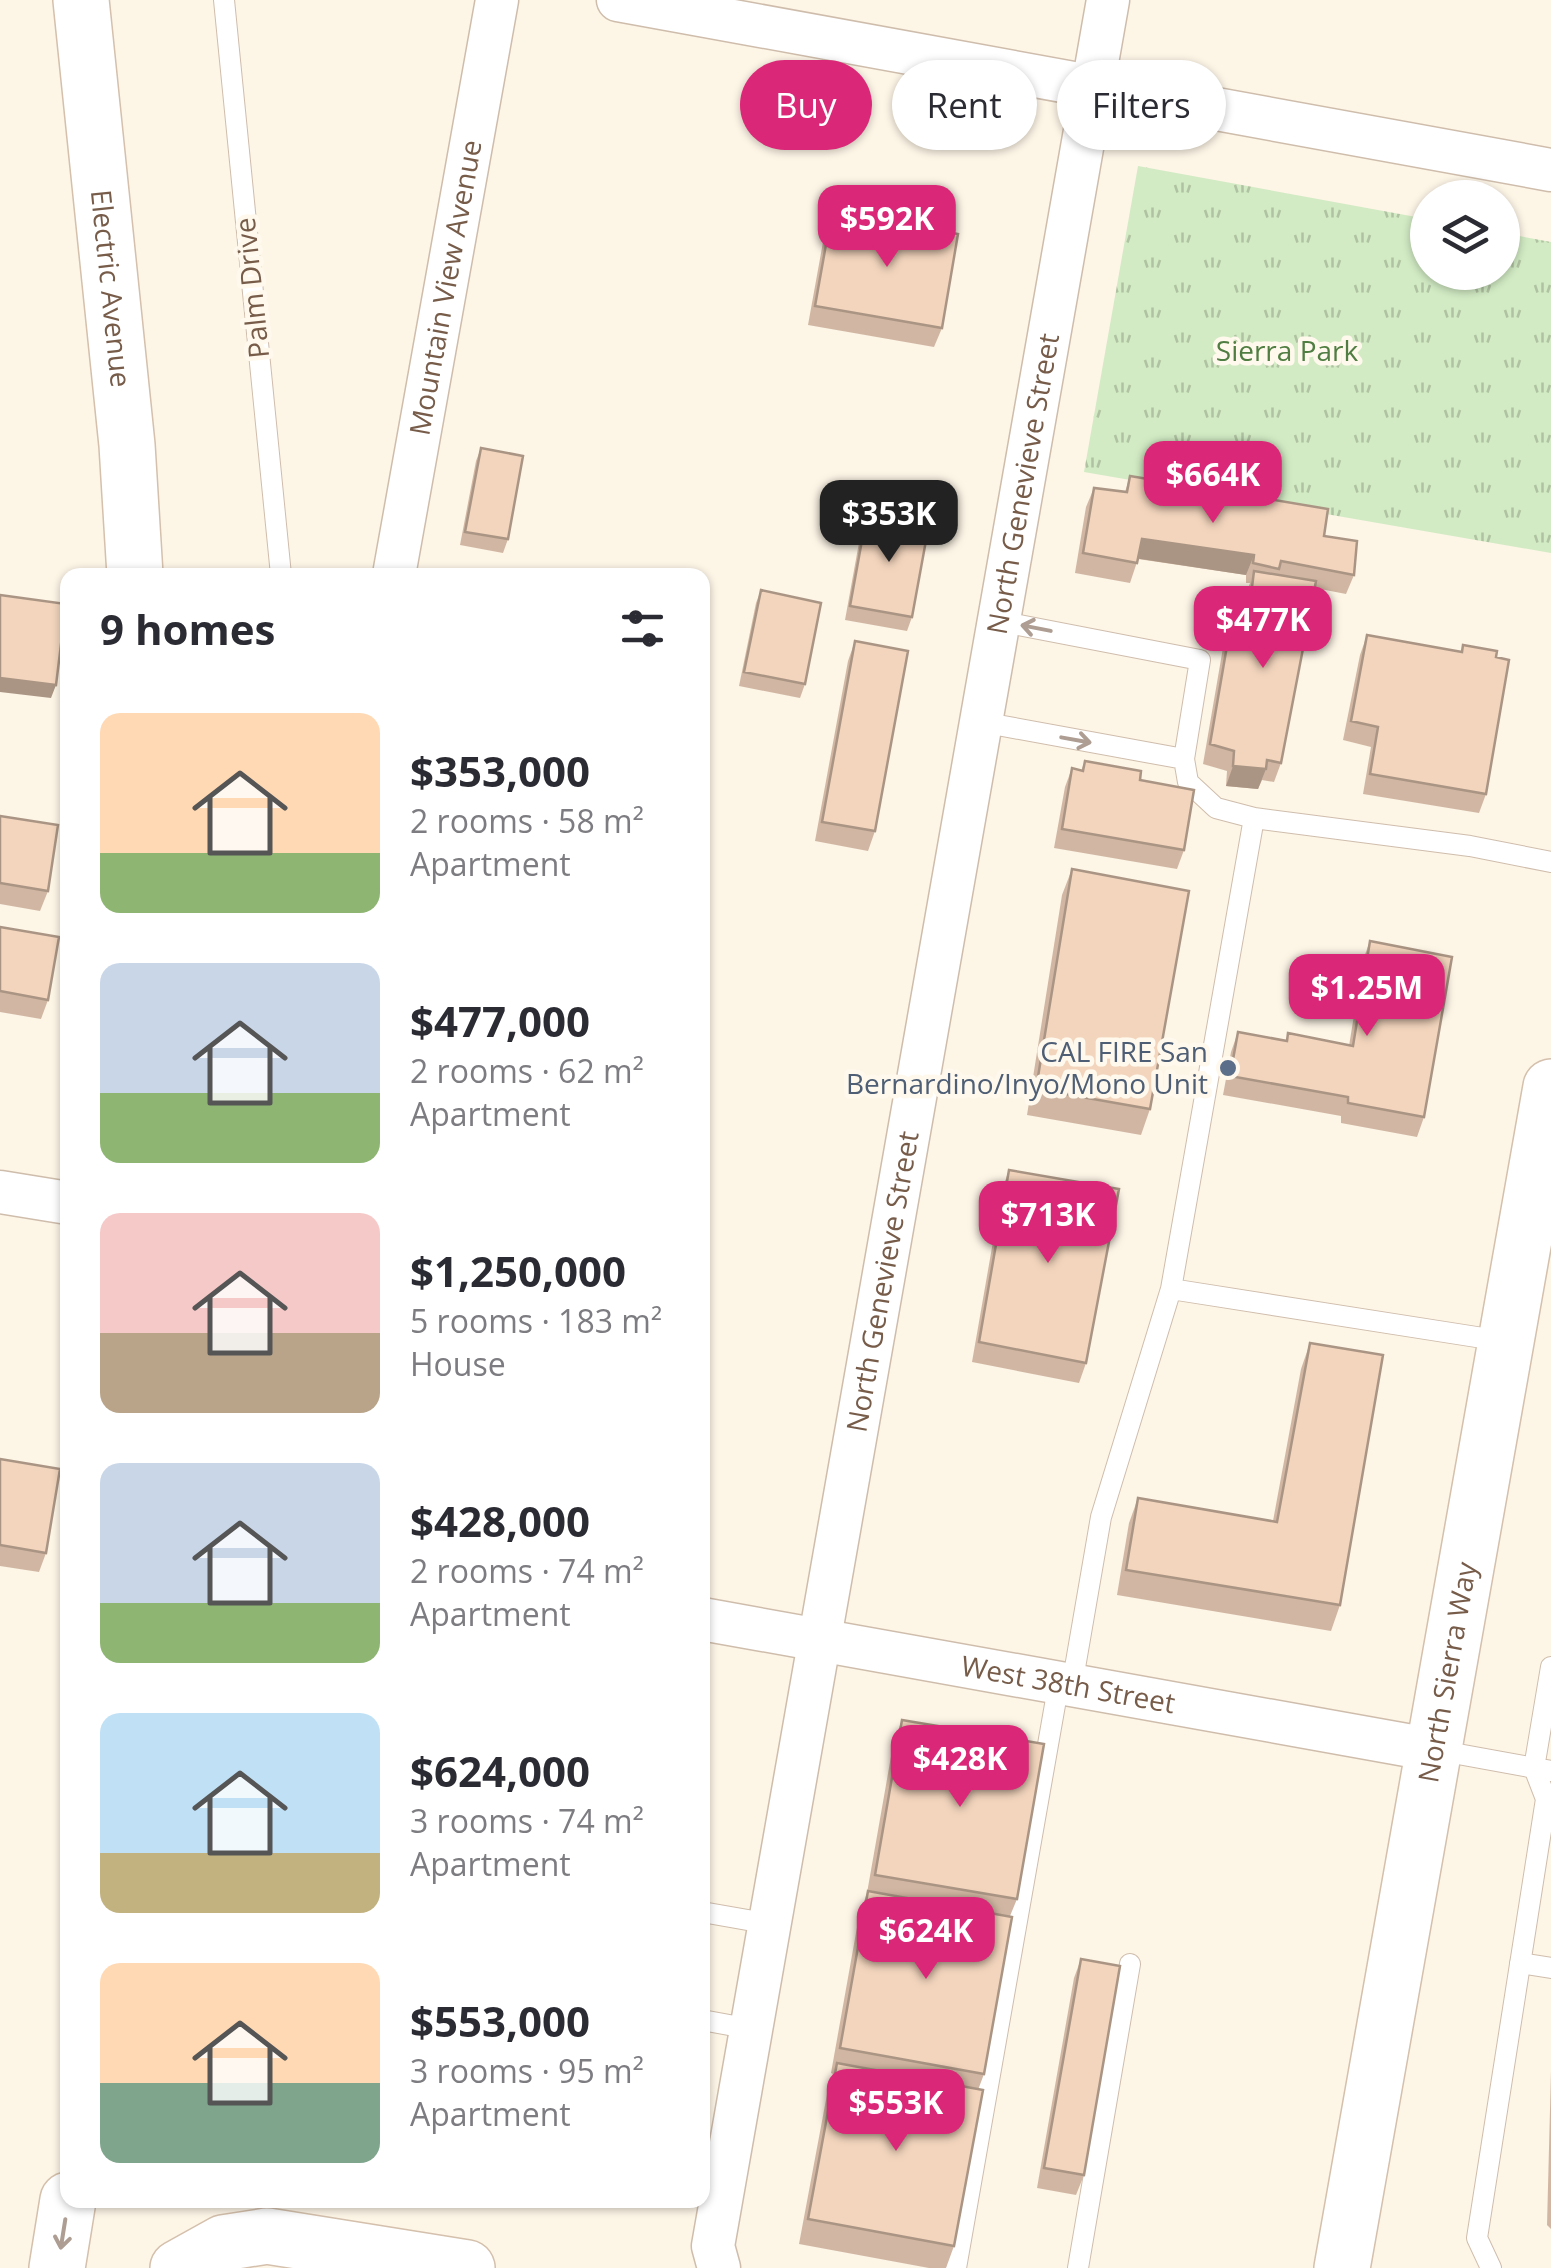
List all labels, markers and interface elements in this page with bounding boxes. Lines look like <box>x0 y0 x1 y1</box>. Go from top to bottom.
chip: Buy <box>740 60 872 150</box>
chip: Rent <box>892 60 1037 150</box>
chip: Filters <box>1057 60 1226 150</box>
street label: Mountain View Avenue <box>399 137 490 438</box>
map controls <box>1410 180 1520 290</box>
button: layers <box>1410 180 1520 290</box>
pin: $592K <box>817 185 957 270</box>
street label: Electric Avenue <box>83 188 141 389</box>
text: $592K <box>840 196 934 239</box>
street label: Palm Drive <box>225 216 277 360</box>
street label: North Genevieve Street <box>977 330 1067 637</box>
park label: Sierra Park <box>1216 331 1358 369</box>
pin: $664K <box>1143 441 1283 526</box>
text: $664K <box>1166 452 1260 495</box>
pin: $353K <box>819 480 959 565</box>
text: $353K <box>842 491 936 534</box>
pin: $477K <box>1193 586 1333 671</box>
text: $477K <box>1216 597 1310 640</box>
text: 9 homes <box>100 600 275 657</box>
icon: filters <box>615 601 670 656</box>
one-way arrow <box>1021 618 1053 637</box>
one-way arrow <box>1060 731 1092 750</box>
text: $353,000 <box>410 742 590 799</box>
icon: home <box>180 753 300 873</box>
text: 2 rooms · 58 m² <box>410 799 644 842</box>
text: Apartment <box>410 842 571 885</box>
pin: $1.25M <box>1286 954 1448 1039</box>
text: $1.25M <box>1311 965 1423 1008</box>
text: $477,000 <box>410 992 590 1049</box>
icon: home <box>180 1003 300 1123</box>
place label: CAL FIRE San Bernardino/Inyo/Mono Unit <box>846 1032 1208 1102</box>
text: 2 rooms · 62 m² <box>410 1049 644 1092</box>
marker: CAL FIRE San Bernardino/Inyo/Mono Unit <box>1217 1057 1239 1079</box>
text: Apartment <box>410 1092 571 1135</box>
street label: North Genevieve Street <box>837 1128 927 1435</box>
pin: $713K <box>978 1181 1118 1266</box>
text: $713K <box>1001 1192 1095 1235</box>
text: $1,250,000 <box>410 1242 626 1299</box>
icon: home <box>180 1253 300 1373</box>
text: 5 rooms · 183 m² <box>410 1299 662 1342</box>
text: House <box>410 1342 506 1385</box>
text: $428,000 <box>410 1492 590 1549</box>
icon: home <box>180 1503 300 1623</box>
text: 2 rooms · 74 m² <box>410 1549 644 1592</box>
street label: North Sierra Way <box>1408 1558 1485 1785</box>
text: Apartment <box>410 1592 571 1635</box>
street label: West 38th Street <box>958 1646 1178 1721</box>
pin: $428K <box>890 1725 1030 1810</box>
text: $428K <box>913 1736 1007 1779</box>
text: $624,000 <box>410 1742 590 1799</box>
icon: home <box>180 1753 300 1873</box>
text: 3 rooms · 74 m² <box>410 1799 644 1842</box>
text: Apartment <box>410 1842 571 1885</box>
pin: $624K <box>856 1897 996 1982</box>
text: $624K <box>879 1908 973 1951</box>
text: $553,000 <box>410 1992 590 2049</box>
icon: home <box>180 2003 300 2123</box>
text: 3 rooms · 95 m² <box>410 2049 644 2092</box>
pin: $553K <box>826 2069 966 2154</box>
text: $553K <box>849 2080 943 2123</box>
text: Apartment <box>410 2092 571 2135</box>
one-way arrow <box>53 2217 72 2250</box>

